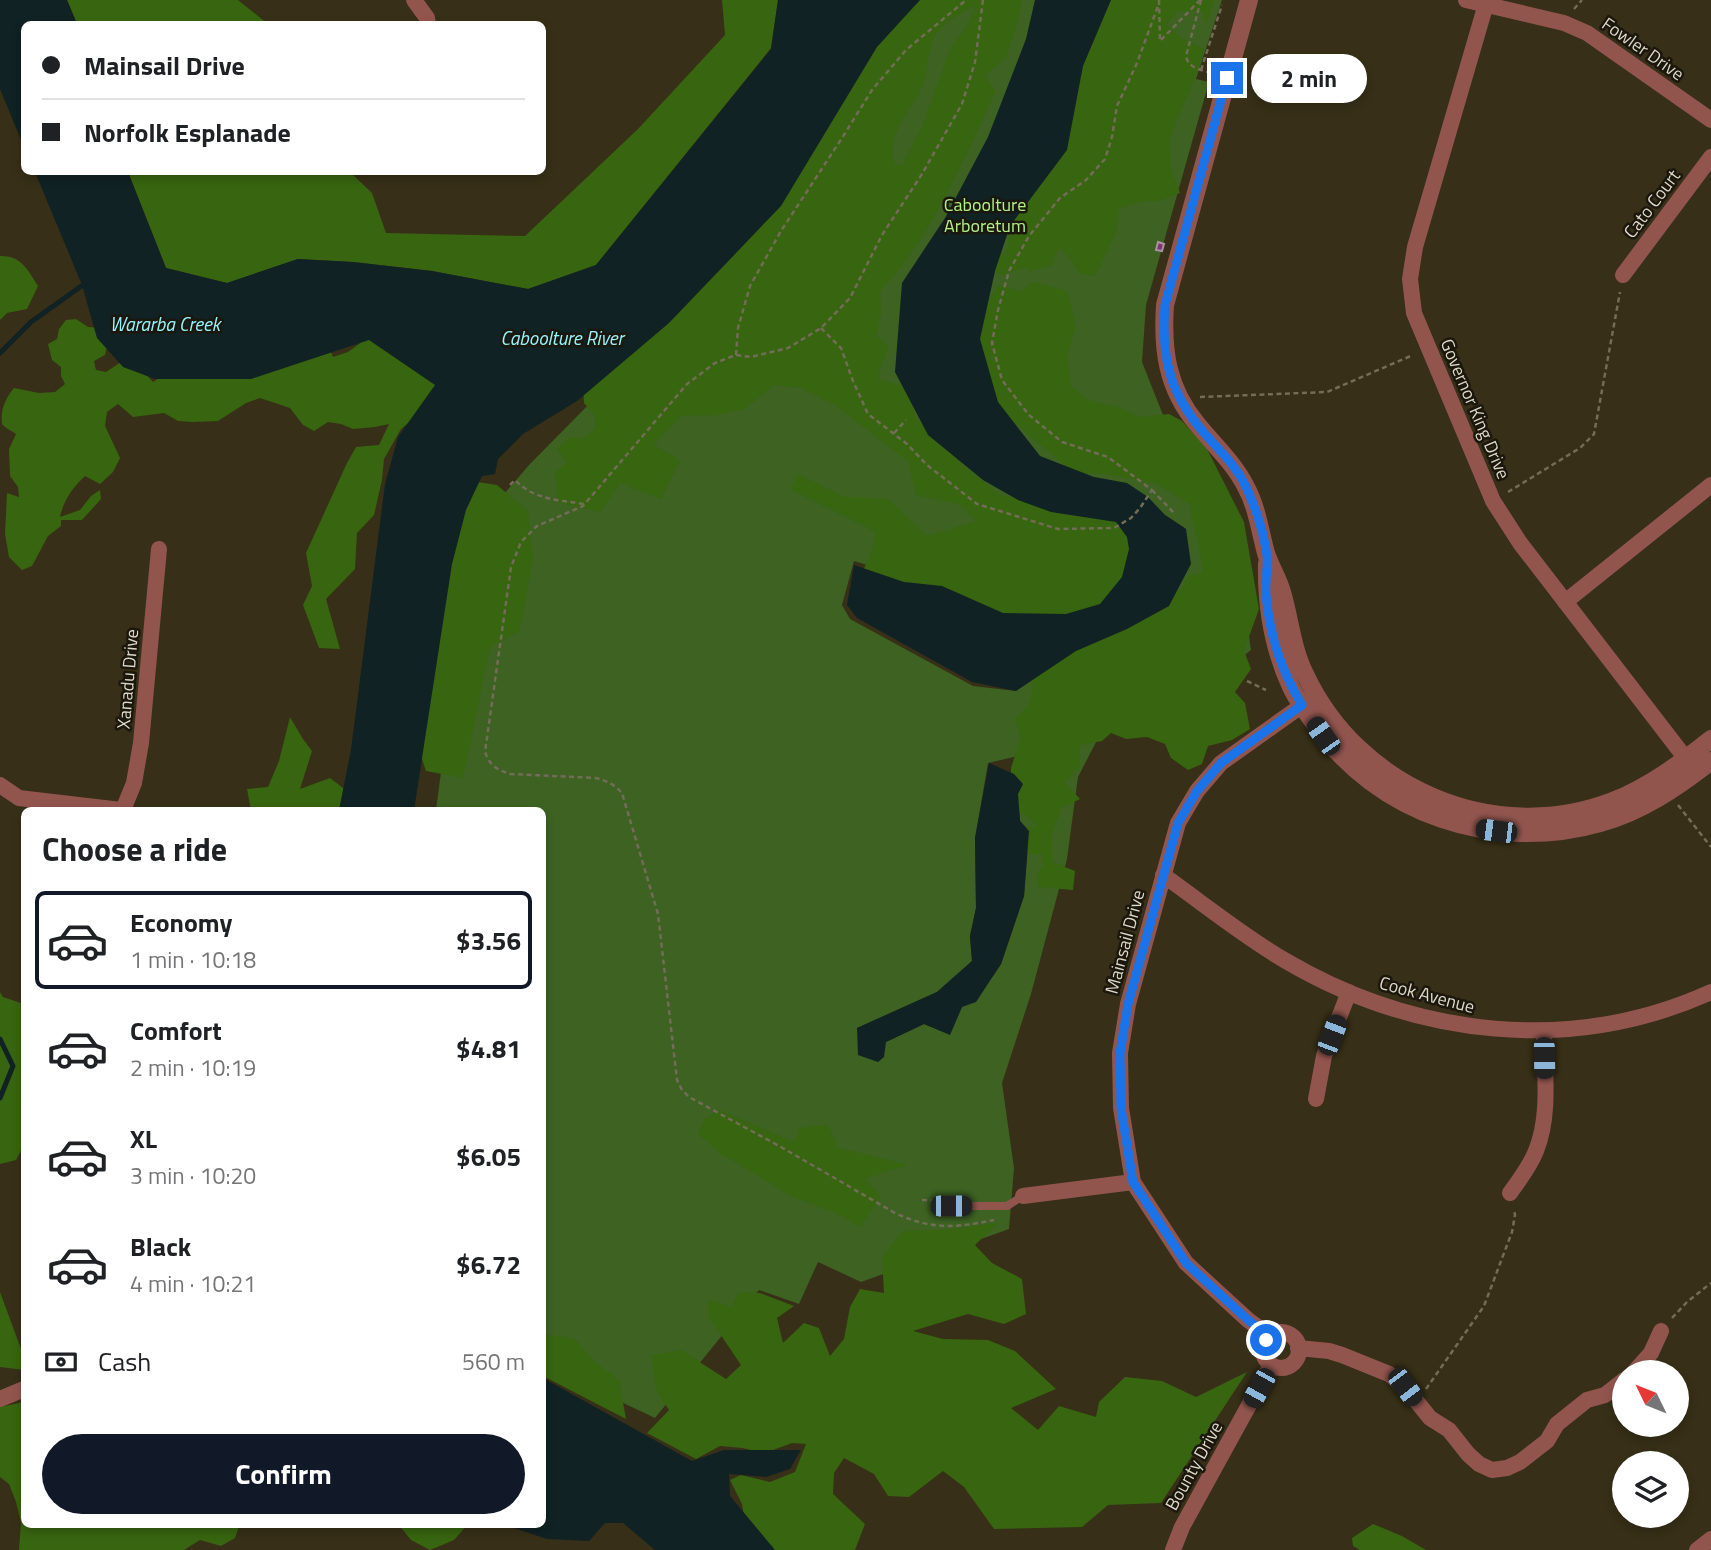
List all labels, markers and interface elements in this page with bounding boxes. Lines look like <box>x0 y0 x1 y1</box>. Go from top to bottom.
street label: Fowler Drive <box>1597 10 1690 87</box>
text: Mainsail Drive <box>84 46 245 85</box>
callout: 2 min <box>1252 54 1367 102</box>
text: 2 min <box>1281 61 1337 96</box>
route end <box>1211 62 1243 94</box>
text: Norfolk Esplanade <box>84 113 291 152</box>
street label: Cato Court <box>1617 163 1687 244</box>
park label: Caboolture Arboretum <box>944 191 1026 239</box>
water label: Wararba Creek <box>110 309 223 338</box>
water label: Caboolture River <box>500 323 626 352</box>
street label: Governor King Drive <box>1434 334 1517 483</box>
street label: Xanadu Drive <box>110 628 145 730</box>
car <box>1303 713 1344 759</box>
car <box>1474 818 1519 844</box>
text: Choose a ride <box>42 825 227 873</box>
street label: Mainsail Drive <box>1098 887 1151 997</box>
text: Economy <box>130 903 232 942</box>
icon: car <box>46 909 109 972</box>
text: $3.56 <box>456 921 521 960</box>
text: 1 min · 10:18 <box>130 942 256 977</box>
street label: Cook Avenue <box>1377 969 1478 1020</box>
text: Comfort <box>130 1011 222 1050</box>
car <box>1315 1012 1350 1058</box>
icon: car <box>46 1017 109 1080</box>
text: $4.81 <box>456 1029 521 1068</box>
car <box>1534 1037 1555 1079</box>
text: 2 min · 10:19 <box>130 1050 256 1085</box>
text: XL <box>130 1119 157 1158</box>
icon: car <box>46 1125 109 1188</box>
text: $6.05 <box>456 1137 521 1176</box>
text: 3 min · 10:20 <box>130 1158 256 1193</box>
car <box>931 1196 973 1217</box>
text: Black <box>130 1227 191 1266</box>
icon: car <box>46 1233 109 1296</box>
text: $6.72 <box>456 1245 521 1284</box>
text: 4 min · 10:21 <box>130 1266 256 1301</box>
route start <box>1250 1324 1282 1356</box>
text: Cash <box>98 1342 151 1381</box>
icon: cash <box>42 1343 80 1381</box>
text: 560 m <box>462 1344 525 1379</box>
north arrow <box>1612 1360 1689 1437</box>
map controls <box>1612 1360 1689 1528</box>
car <box>1384 1364 1427 1410</box>
car <box>1240 1365 1279 1411</box>
street label: Bounty Drive <box>1158 1416 1229 1515</box>
button: Confirm <box>42 1434 525 1514</box>
button: layers <box>1612 1451 1689 1528</box>

